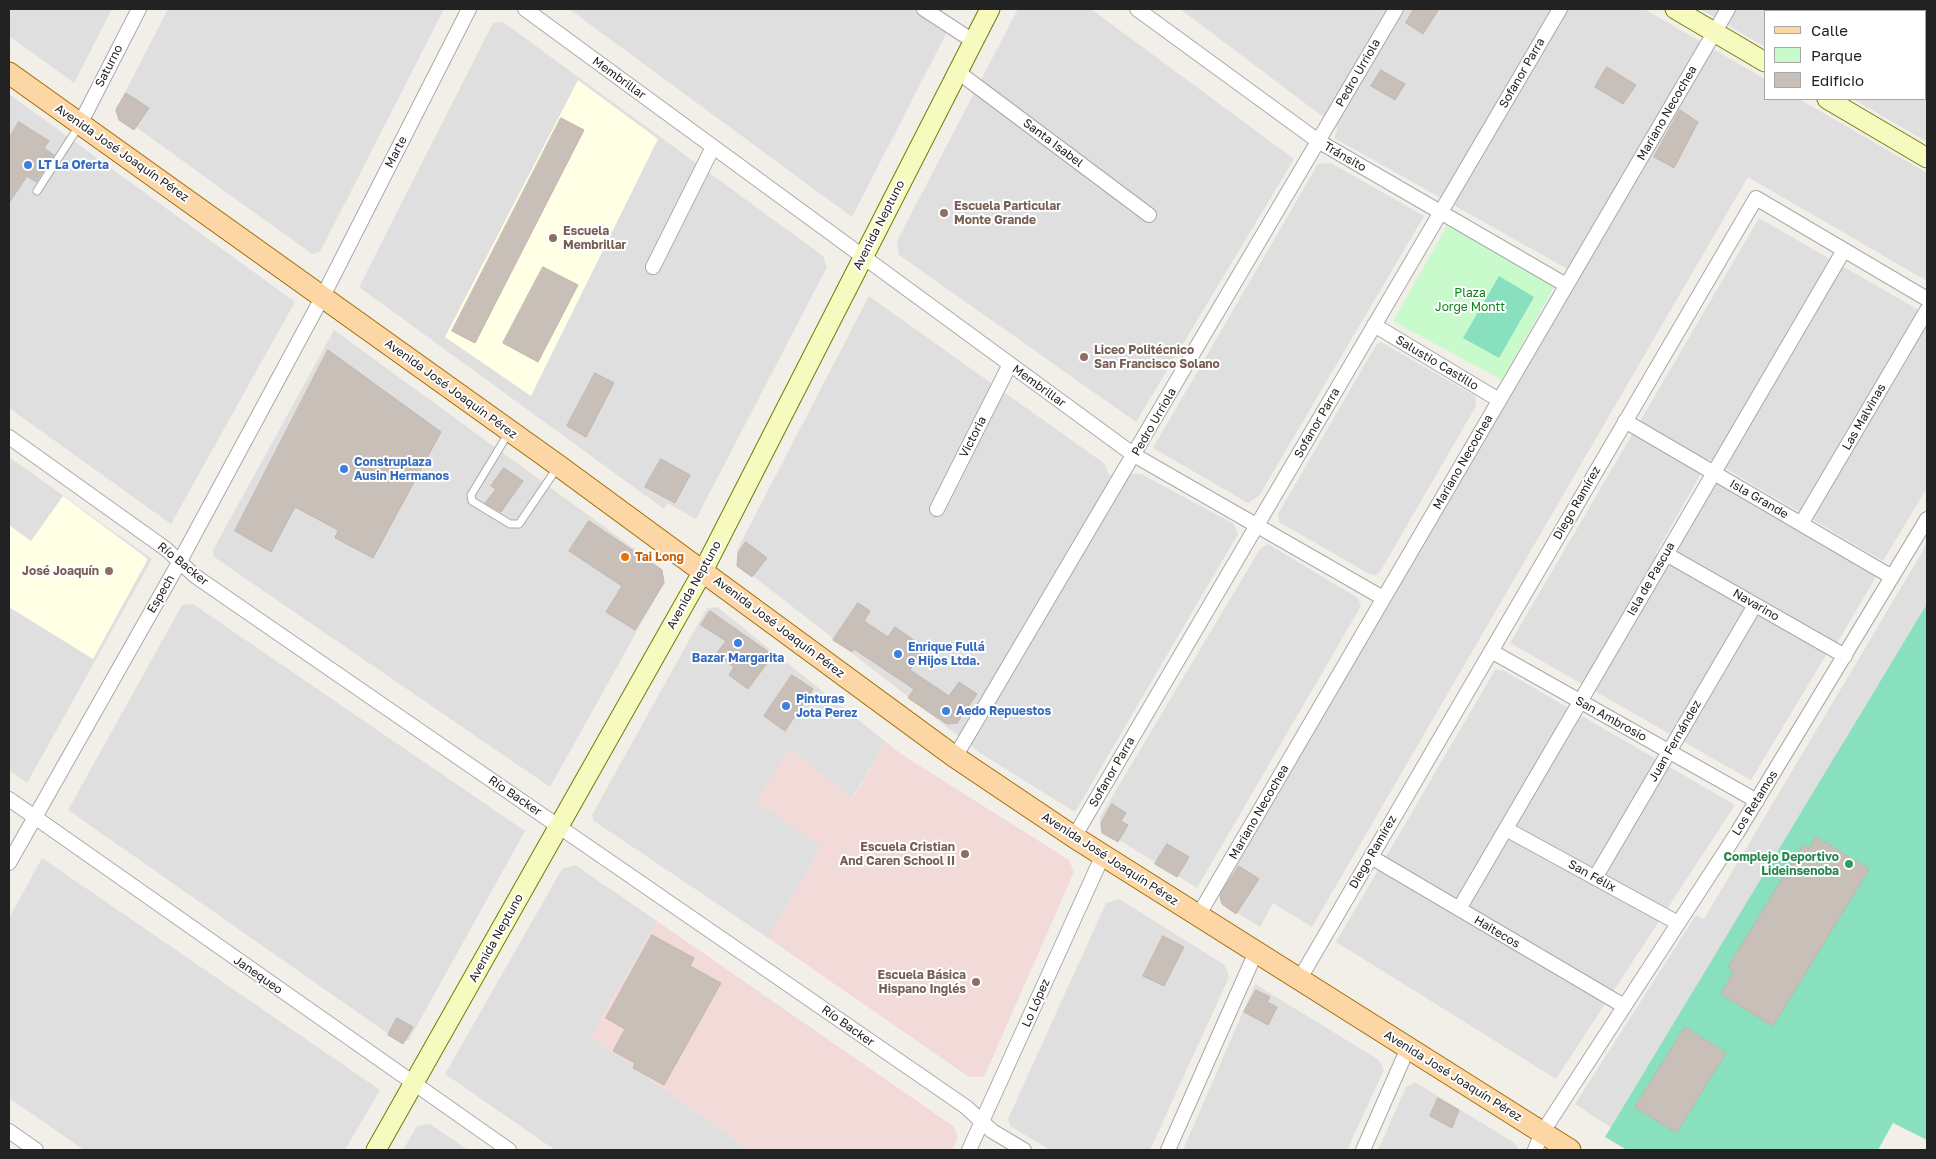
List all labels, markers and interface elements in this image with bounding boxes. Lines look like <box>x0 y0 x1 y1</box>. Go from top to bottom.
legend <box>1764 10 1926 100</box>
text: Calle <box>1811 21 1848 39</box>
street label: Sofanor Parra <box>1496 35 1548 111</box>
street label: Pedro Urriola <box>1333 36 1383 110</box>
street label: Saturno <box>92 42 126 90</box>
text: Parque <box>1811 46 1862 64</box>
street label: Membrillar <box>590 54 648 102</box>
street label: Mariano Necochea <box>1634 63 1700 163</box>
text: Edificio <box>1811 71 1864 89</box>
street label: Avenida José Joaquín Pérez <box>52 101 192 205</box>
street label: Santa Isabel <box>1020 116 1086 170</box>
street label: Marte <box>382 134 410 170</box>
street label: Tránsito <box>1321 139 1369 175</box>
place label: LT La Oferta <box>38 158 109 172</box>
marker: LT La Oferta <box>22 159 34 171</box>
street label: Avenida Neptuno <box>850 178 908 272</box>
place label: Escuela Particular Monte Grande <box>954 199 1061 227</box>
marker: Escuela Particular Monte Grande <box>938 207 950 219</box>
place label: Escuela Membrillar <box>563 224 626 252</box>
marker: Escuela Membrillar <box>547 232 559 244</box>
park label: Plaza Jorge Montt <box>1435 286 1505 314</box>
street label: Salustio Castillo <box>1393 333 1481 393</box>
street label: Avenida José Joaquín Pérez <box>382 336 520 442</box>
place label: Liceo Politécnico San Francisco Solano <box>1094 343 1220 371</box>
marker: Liceo Politécnico San Francisco Solano <box>1078 351 1090 363</box>
street label: Membrillar <box>1010 362 1068 410</box>
street label: Las Malvinas <box>1839 381 1889 453</box>
street label: Pedro Urriola <box>1129 385 1179 459</box>
street label: Sofanor Parra <box>1291 385 1343 461</box>
street label: Mariano Necochea <box>1430 412 1496 512</box>
street label: Victoria <box>956 414 990 460</box>
place label: Construplaza Ausin Hermanos <box>354 455 449 483</box>
marker: Construplaza Ausin Hermanos <box>338 463 350 475</box>
street label: Diego Ramírez <box>1550 464 1604 542</box>
street label: Isla Grande <box>1727 476 1791 522</box>
street label: Avenida Neptuno <box>664 538 724 632</box>
street label: Río Backer <box>155 539 211 589</box>
street label: Isla de Pascua <box>1624 540 1678 618</box>
place label: Tai Long <box>635 550 684 564</box>
marker: Tai Long <box>619 551 631 563</box>
place label: José Joaquín <box>22 564 99 578</box>
marker: José Joaquín <box>103 565 115 577</box>
street label: Espech <box>144 572 178 616</box>
street label: Avenida José Joaquín Pérez <box>711 573 847 681</box>
street label: Navarino <box>1730 586 1782 624</box>
marker: Bazar Margarita <box>732 637 744 649</box>
place label: Enrique Fullá e Hijos Ltda. <box>908 640 985 668</box>
marker: Enrique Fullá e Hijos Ltda. <box>892 648 904 660</box>
place label: Bazar Margarita <box>692 651 784 665</box>
place label: Pinturas Jota Perez <box>796 692 857 720</box>
street label: San Ambrosio <box>1573 693 1649 745</box>
street label: Juan Fernández <box>1646 698 1704 784</box>
marker: Pinturas Jota Perez <box>780 700 792 712</box>
place label: Aedo Repuestos <box>956 704 1051 718</box>
marker: Aedo Repuestos <box>940 705 952 717</box>
street label: Sofanor Parra <box>1086 734 1138 810</box>
street label: Mariano Necochea <box>1226 762 1292 862</box>
street label: Los Retamos <box>1729 768 1781 838</box>
street label: Río Backer <box>486 773 544 819</box>
street label: Avenida José Joaquín Pérez <box>1039 809 1181 909</box>
street label: Diego Ramírez <box>1346 813 1400 891</box>
place label: Escuela Cristian And Caren School II <box>840 840 955 868</box>
marker: Escuela Cristian And Caren School II <box>959 848 971 860</box>
place label: Complejo Deportivo Lideinsenoba <box>1723 850 1839 878</box>
street label: San Félix <box>1566 857 1618 895</box>
marker: Complejo Deportivo Lideinsenoba <box>1843 858 1855 870</box>
street label: Avenida Neptuno <box>466 891 526 985</box>
street label: Haitecos <box>1471 913 1523 951</box>
street label: Janequeo <box>231 953 285 997</box>
place label: Escuela Básica Hispano Inglés <box>877 968 966 996</box>
marker: Escuela Básica Hispano Inglés <box>970 976 982 988</box>
street label: Lo López <box>1019 977 1053 1029</box>
street label: Río Backer <box>819 1003 877 1049</box>
street label: Avenida José Joaquín Pérez <box>1381 1028 1525 1124</box>

